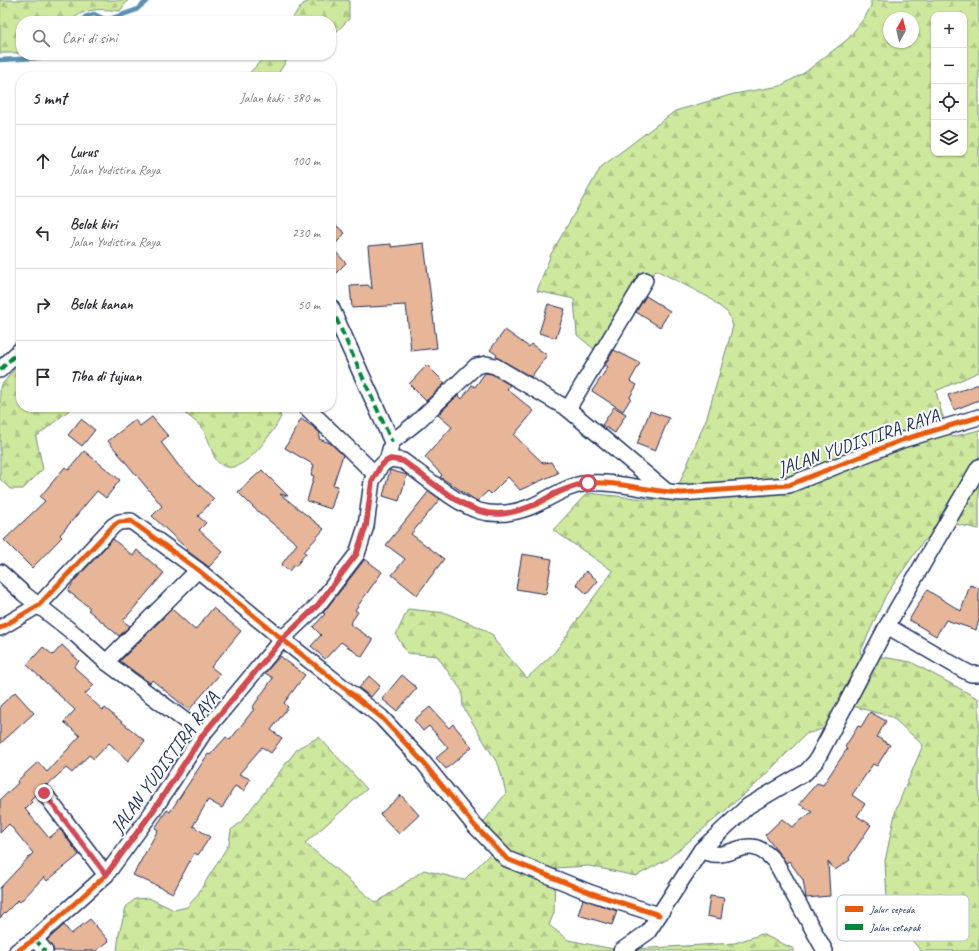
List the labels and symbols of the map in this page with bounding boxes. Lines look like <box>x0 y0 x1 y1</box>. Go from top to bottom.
north arrow <box>883 12 919 48</box>
street label: JALAN YUDISTIRA RAYA <box>773 403 943 481</box>
route start <box>579 474 597 492</box>
street label: JALAN YUDISTIRA RAYA <box>105 687 225 839</box>
route end <box>35 784 53 802</box>
legend <box>837 895 969 941</box>
text: Jalur sepeda <box>869 902 915 916</box>
text: Jalan setapak <box>869 920 921 934</box>

